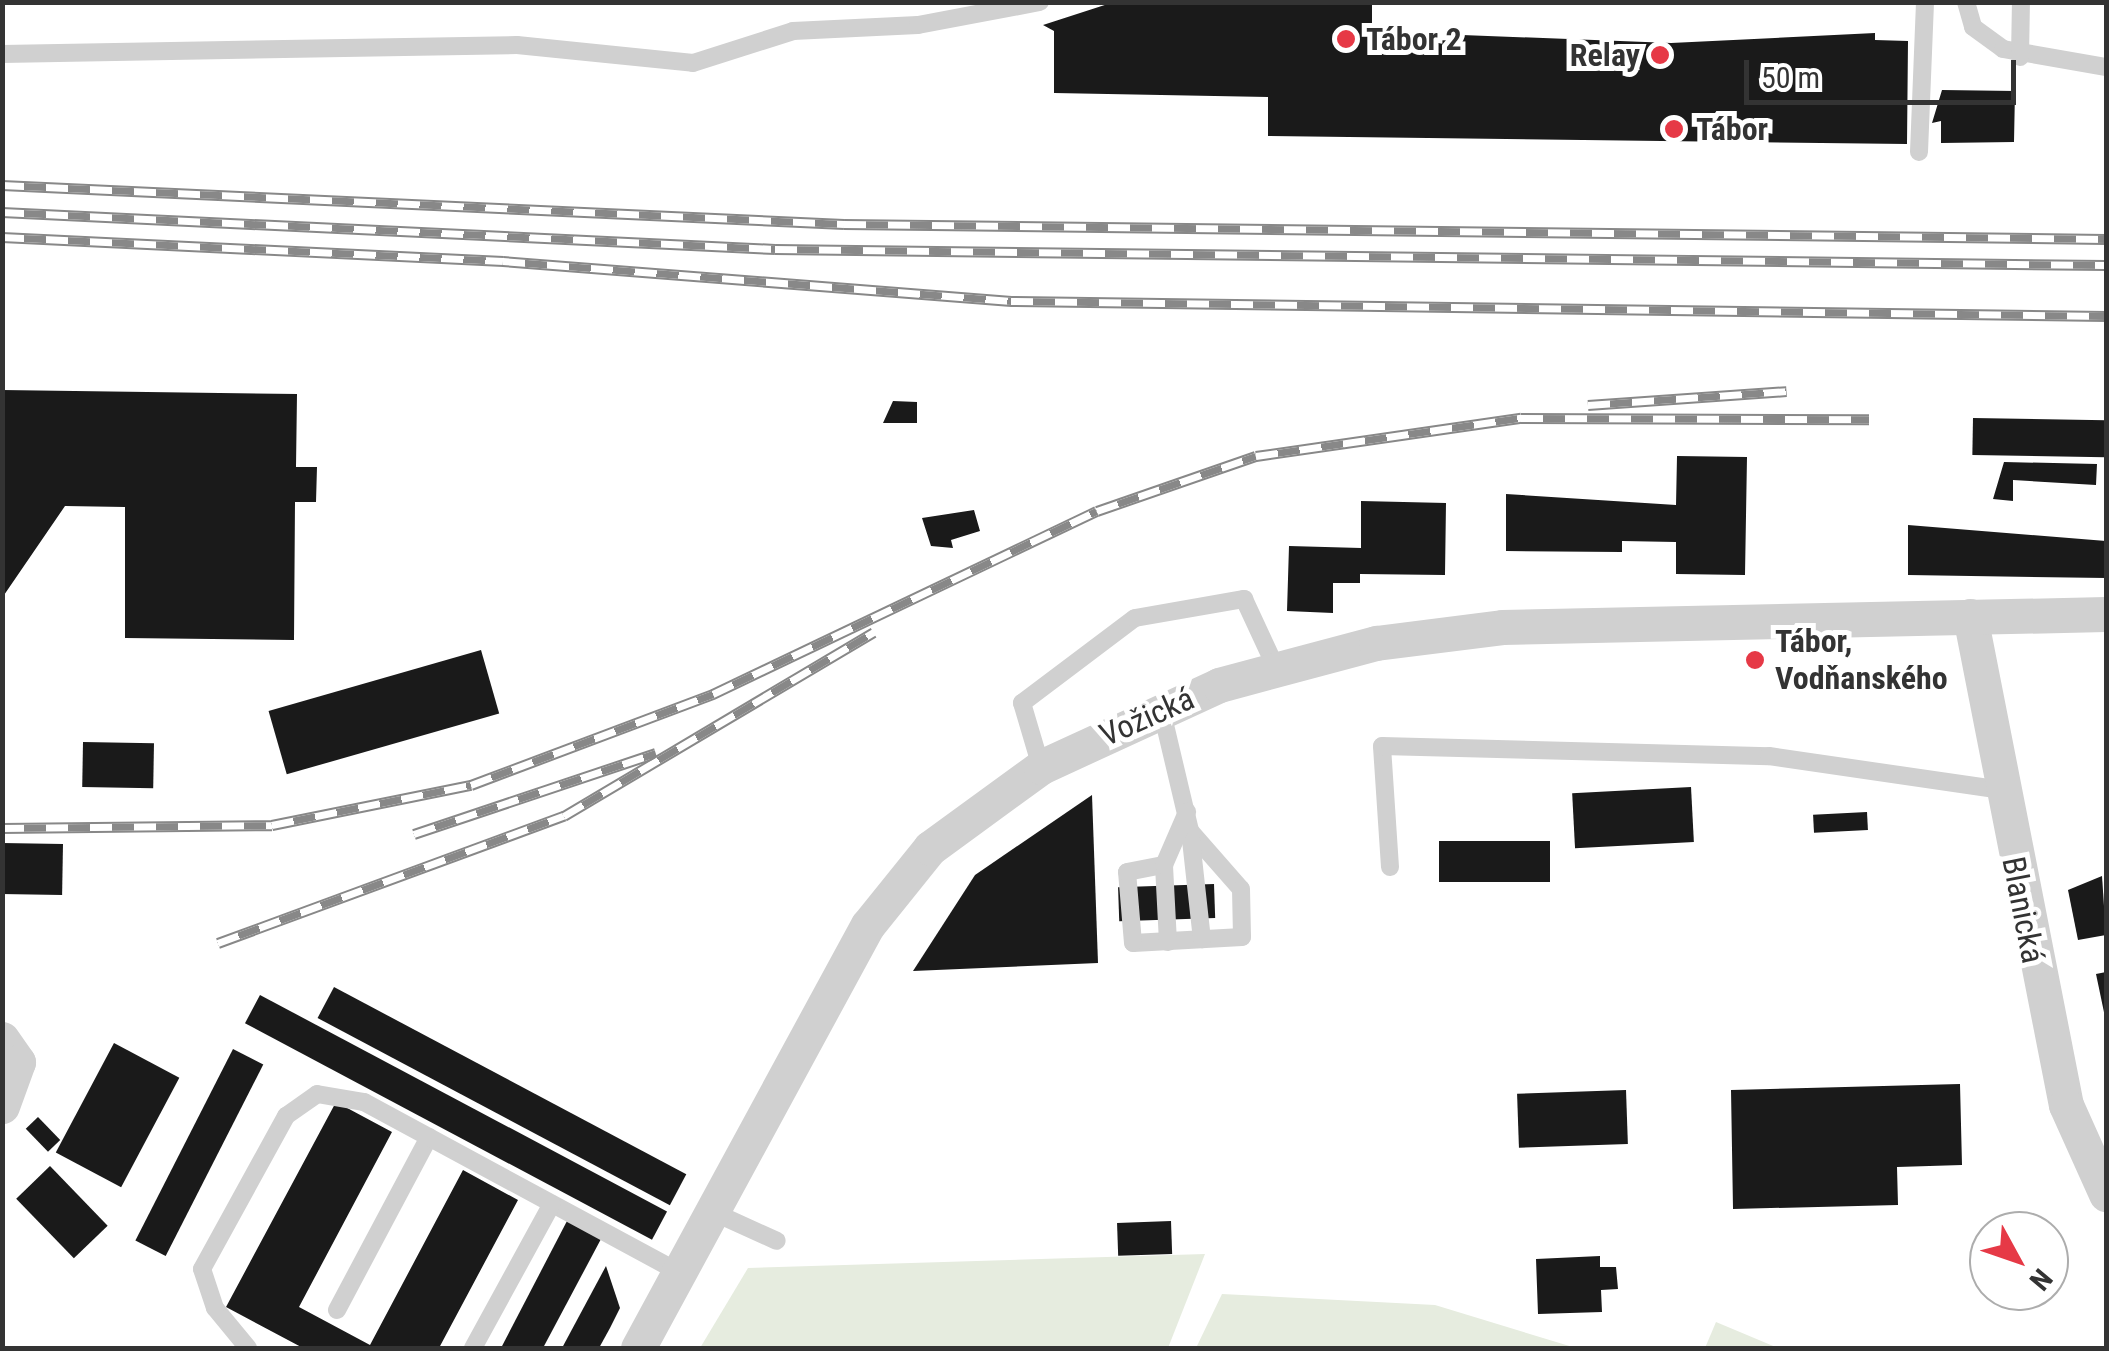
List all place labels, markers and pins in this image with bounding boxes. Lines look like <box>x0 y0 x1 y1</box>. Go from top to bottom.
place label: Tábor 2 <box>1366 20 1462 58</box>
marker: Tábor 2 <box>1335 28 1357 50</box>
place label: Relay <box>1570 36 1640 74</box>
marker: Relay <box>1649 44 1671 66</box>
place label: Tábor <box>1696 110 1768 148</box>
marker: Tábor <box>1661 116 1687 142</box>
place label: Tábor, Vodňanského <box>1775 623 1948 698</box>
marker: Tábor, Vodňanského <box>1744 649 1766 671</box>

